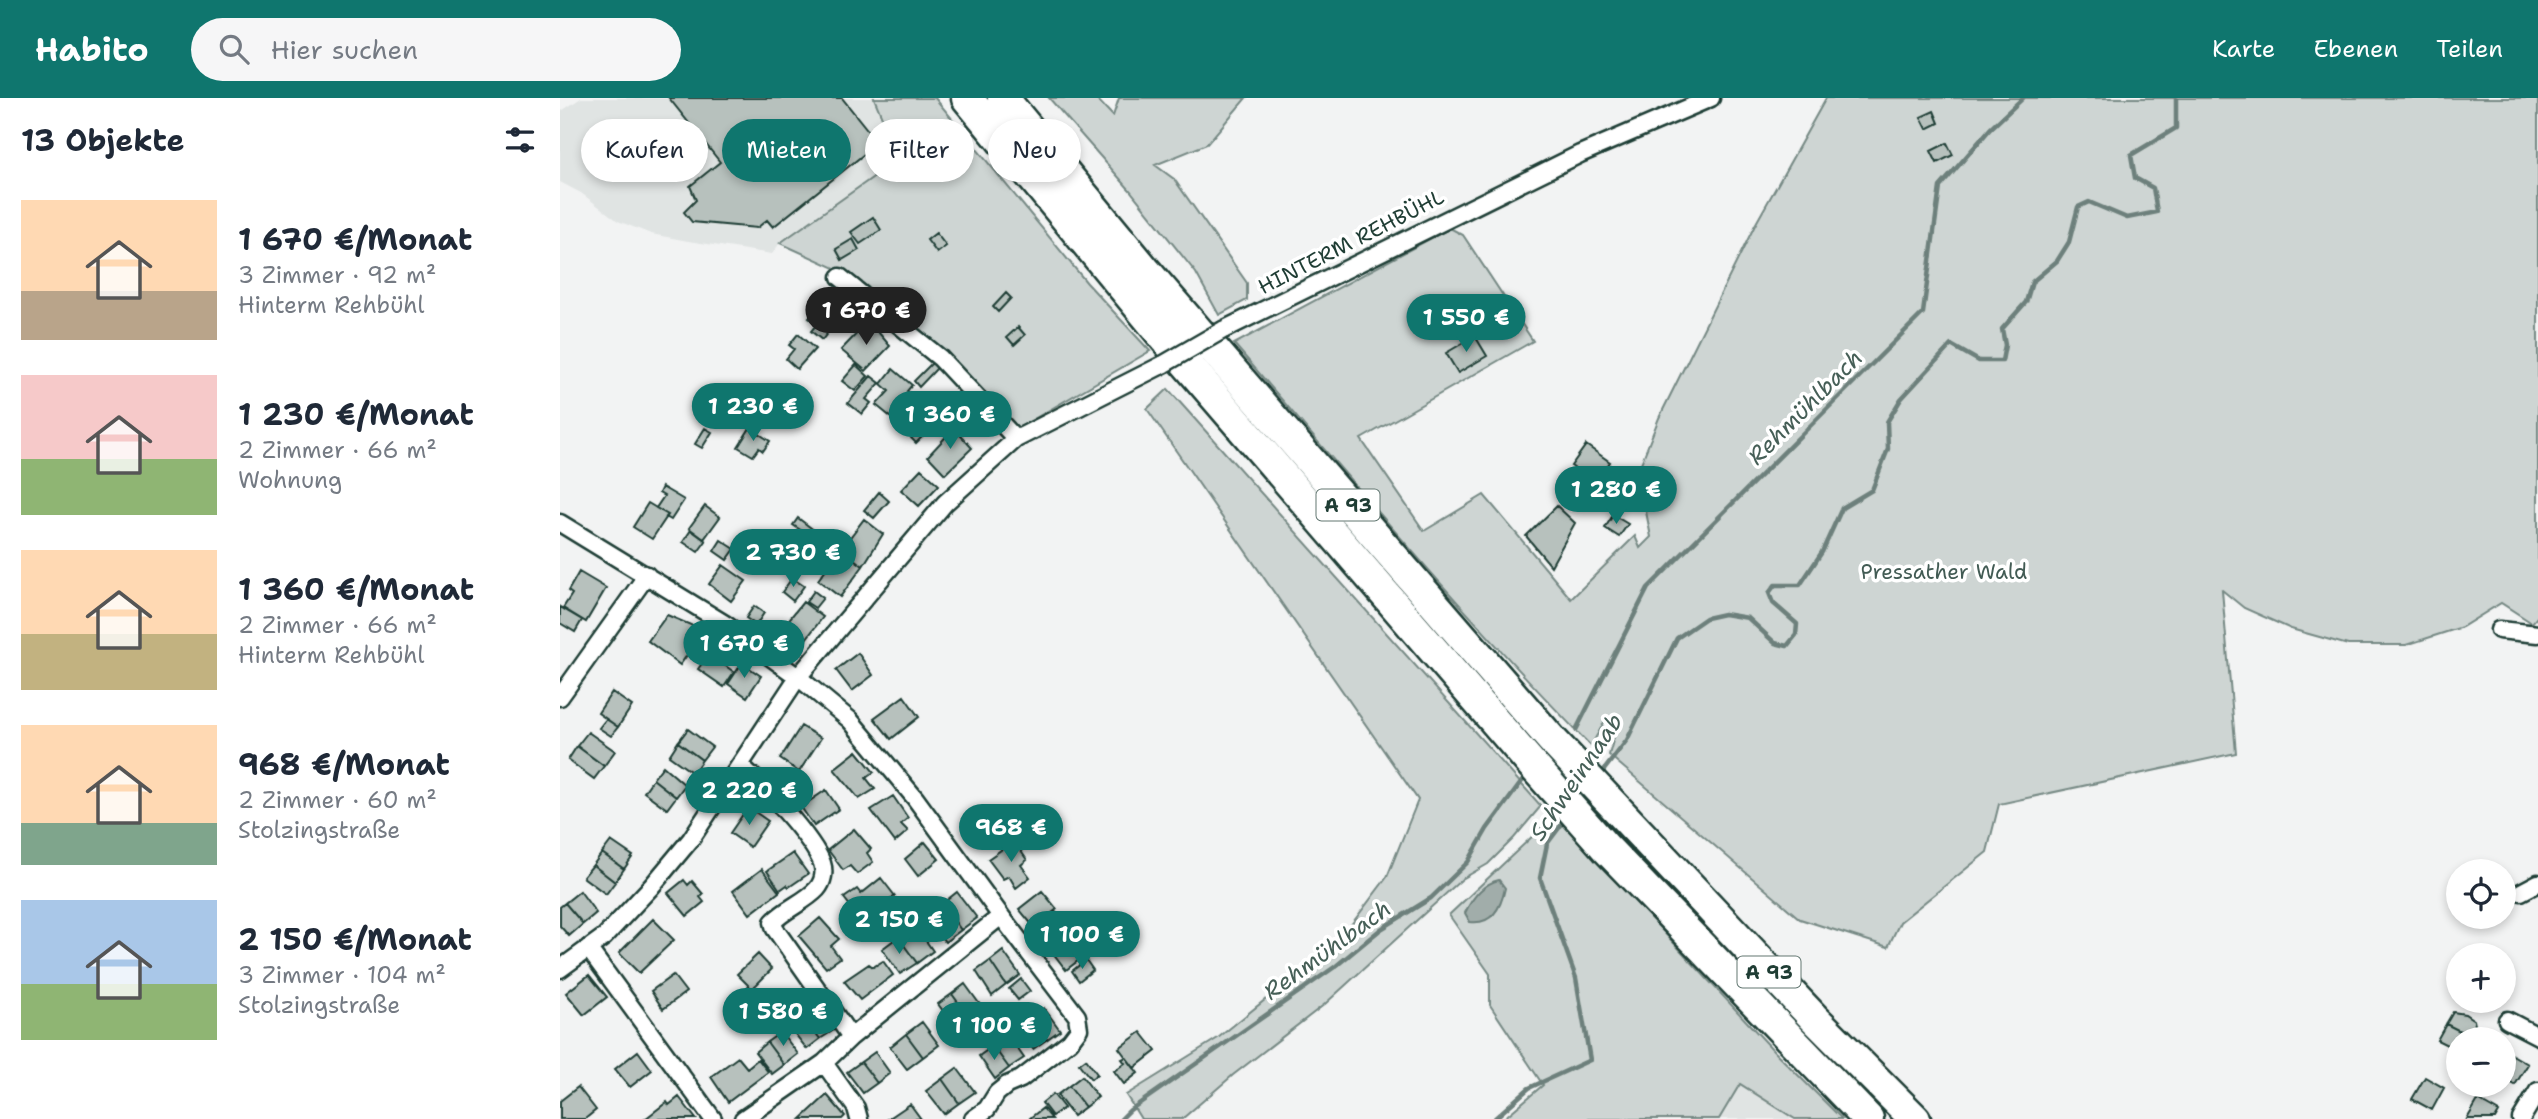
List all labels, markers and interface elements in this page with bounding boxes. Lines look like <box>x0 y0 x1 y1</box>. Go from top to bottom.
search box <box>191 18 681 81</box>
text: Habito <box>35 27 149 72</box>
icon: search <box>215 30 253 68</box>
text: Hier suchen <box>271 32 418 67</box>
text: Karte <box>2212 33 2275 65</box>
text: Ebenen <box>2313 33 2398 65</box>
text: Teilen <box>2436 33 2503 65</box>
chip: Kaufen <box>581 119 708 182</box>
chip: Mieten <box>722 119 851 182</box>
chip: Filter <box>865 119 974 182</box>
chip: Neu <box>988 119 1081 182</box>
text: 13 Objekte <box>21 120 184 161</box>
icon: filters <box>501 121 539 159</box>
street label: HINTERM REHBÜHL <box>1253 183 1449 301</box>
text: 1 670 €/Monat <box>238 219 472 260</box>
icon: home <box>77 228 161 312</box>
text: 3 Zimmer · 92 m² <box>238 260 436 290</box>
pin: 1 670 € <box>801 288 931 347</box>
text: Hinterm Rehbühl <box>238 290 424 320</box>
pin: 1 550 € <box>1401 294 1531 354</box>
text: 1 670 € <box>821 295 911 325</box>
text: 1 550 € <box>1423 302 1510 332</box>
water label: Rehmühlbach <box>1741 343 1869 471</box>
pin: 1 230 € <box>688 384 818 443</box>
text: 1 230 € <box>708 391 798 421</box>
pin: 1 360 € <box>885 392 1015 451</box>
text: 1 230 €/Monat <box>238 394 474 435</box>
text: 1 360 € <box>905 399 995 429</box>
icon: home <box>77 403 161 487</box>
text: 2 Zimmer · 66 m² <box>238 435 437 465</box>
text: Wohnung <box>238 465 342 495</box>
pin: 1 280 € <box>1551 466 1681 526</box>
text: 1 280 € <box>1571 474 1661 504</box>
road number: A 93 <box>1316 490 1380 520</box>
pin: 2 730 € <box>728 530 858 589</box>
text: 2 730 € <box>745 537 841 567</box>
park label: Pressather Wald <box>1861 558 2027 586</box>
text: 1 360 €/Monat <box>238 569 474 610</box>
icon: home <box>77 578 161 662</box>
text: 2 Zimmer · 66 m² <box>238 610 437 640</box>
pin: 1 670 € <box>679 620 809 680</box>
text: 1 670 € <box>699 628 789 658</box>
text: Hinterm Rehbühl <box>238 640 424 670</box>
water label: Schweinnaab <box>1523 708 1629 846</box>
text: 968 €/Monat <box>238 744 450 785</box>
icon: home <box>77 753 161 837</box>
pin: 2 220 € <box>684 768 814 827</box>
text: 2 220 € <box>701 775 797 805</box>
text: 2 Zimmer · 60 m² <box>238 785 437 815</box>
pin: 968 € <box>962 804 1060 864</box>
text: 968 € <box>975 812 1047 842</box>
text: Stolzingstraße <box>238 815 400 845</box>
map controls <box>2446 859 2516 1097</box>
button: locate <box>2446 859 2516 929</box>
water label: Rehmühlbach <box>1257 893 1397 1007</box>
pin: 2 150 € <box>834 896 964 956</box>
text: 2 150 € <box>855 904 943 934</box>
pin: 1 100 € <box>1017 912 1147 971</box>
text: 2 150 €/Monat <box>238 919 472 960</box>
text: 1 100 € <box>1040 919 1124 949</box>
icon: home <box>77 928 161 1012</box>
button: + <box>2446 943 2516 1013</box>
road number: A 93 <box>1738 957 1800 988</box>
text: 3 Zimmer · 104 m² <box>238 960 446 990</box>
pin: 1 580 € <box>718 988 848 1048</box>
text: Stolzingstraße <box>238 990 400 1020</box>
text: 1 580 € <box>739 996 827 1026</box>
pin: 1 100 € <box>929 1002 1059 1062</box>
text: 1 100 € <box>952 1010 1036 1040</box>
button: − <box>2446 1027 2516 1097</box>

